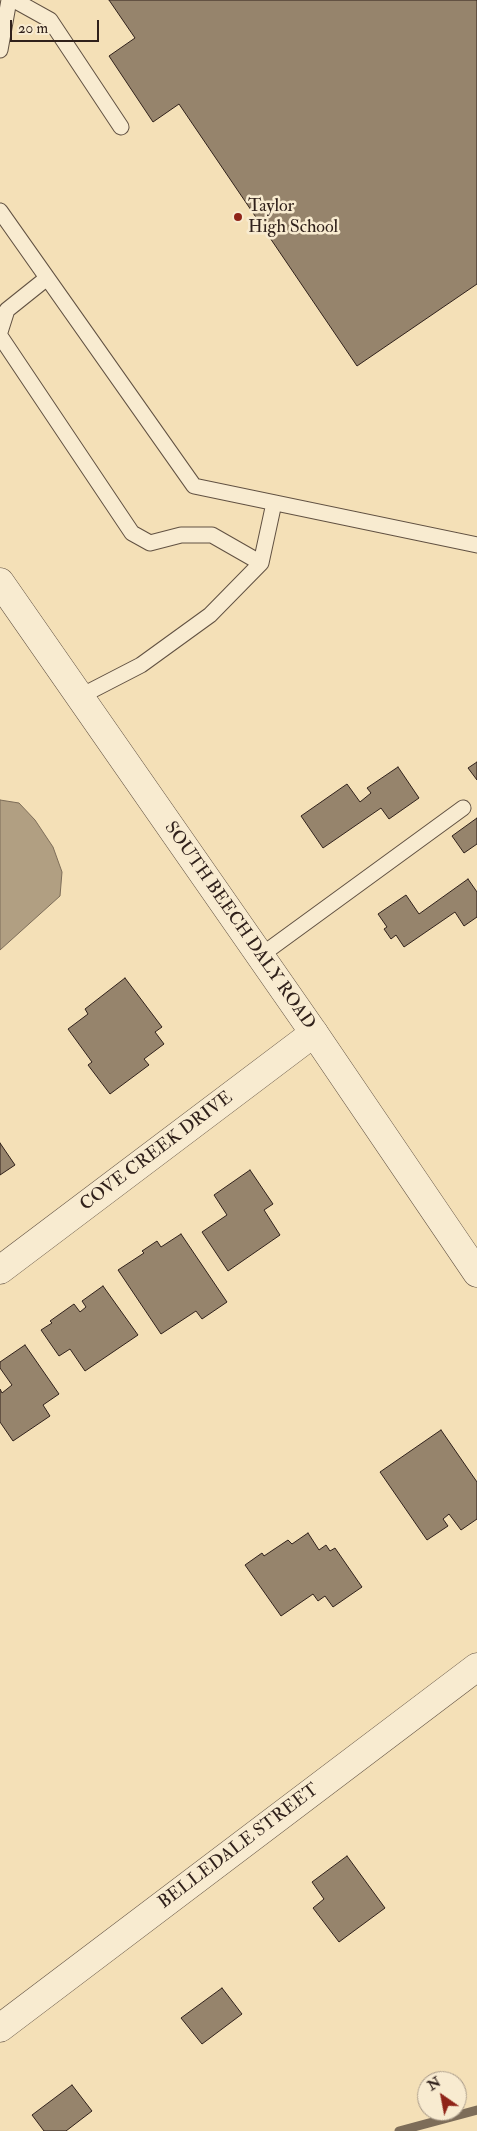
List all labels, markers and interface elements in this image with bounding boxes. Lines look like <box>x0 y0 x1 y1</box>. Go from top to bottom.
scale bar <box>12 10 101 42</box>
text: 20 m <box>18 19 48 38</box>
place label: Taylor High School <box>248 196 338 238</box>
marker: Taylor High School <box>232 211 244 223</box>
street label: SOUTH BEECH DALY ROAD <box>159 818 319 1034</box>
street label: COVE CREEK DRIVE <box>76 1088 238 1216</box>
street label: BELLEDALE STREET <box>155 1780 323 1914</box>
north arrow <box>417 2071 467 2121</box>
text: N <box>424 2073 444 2094</box>

